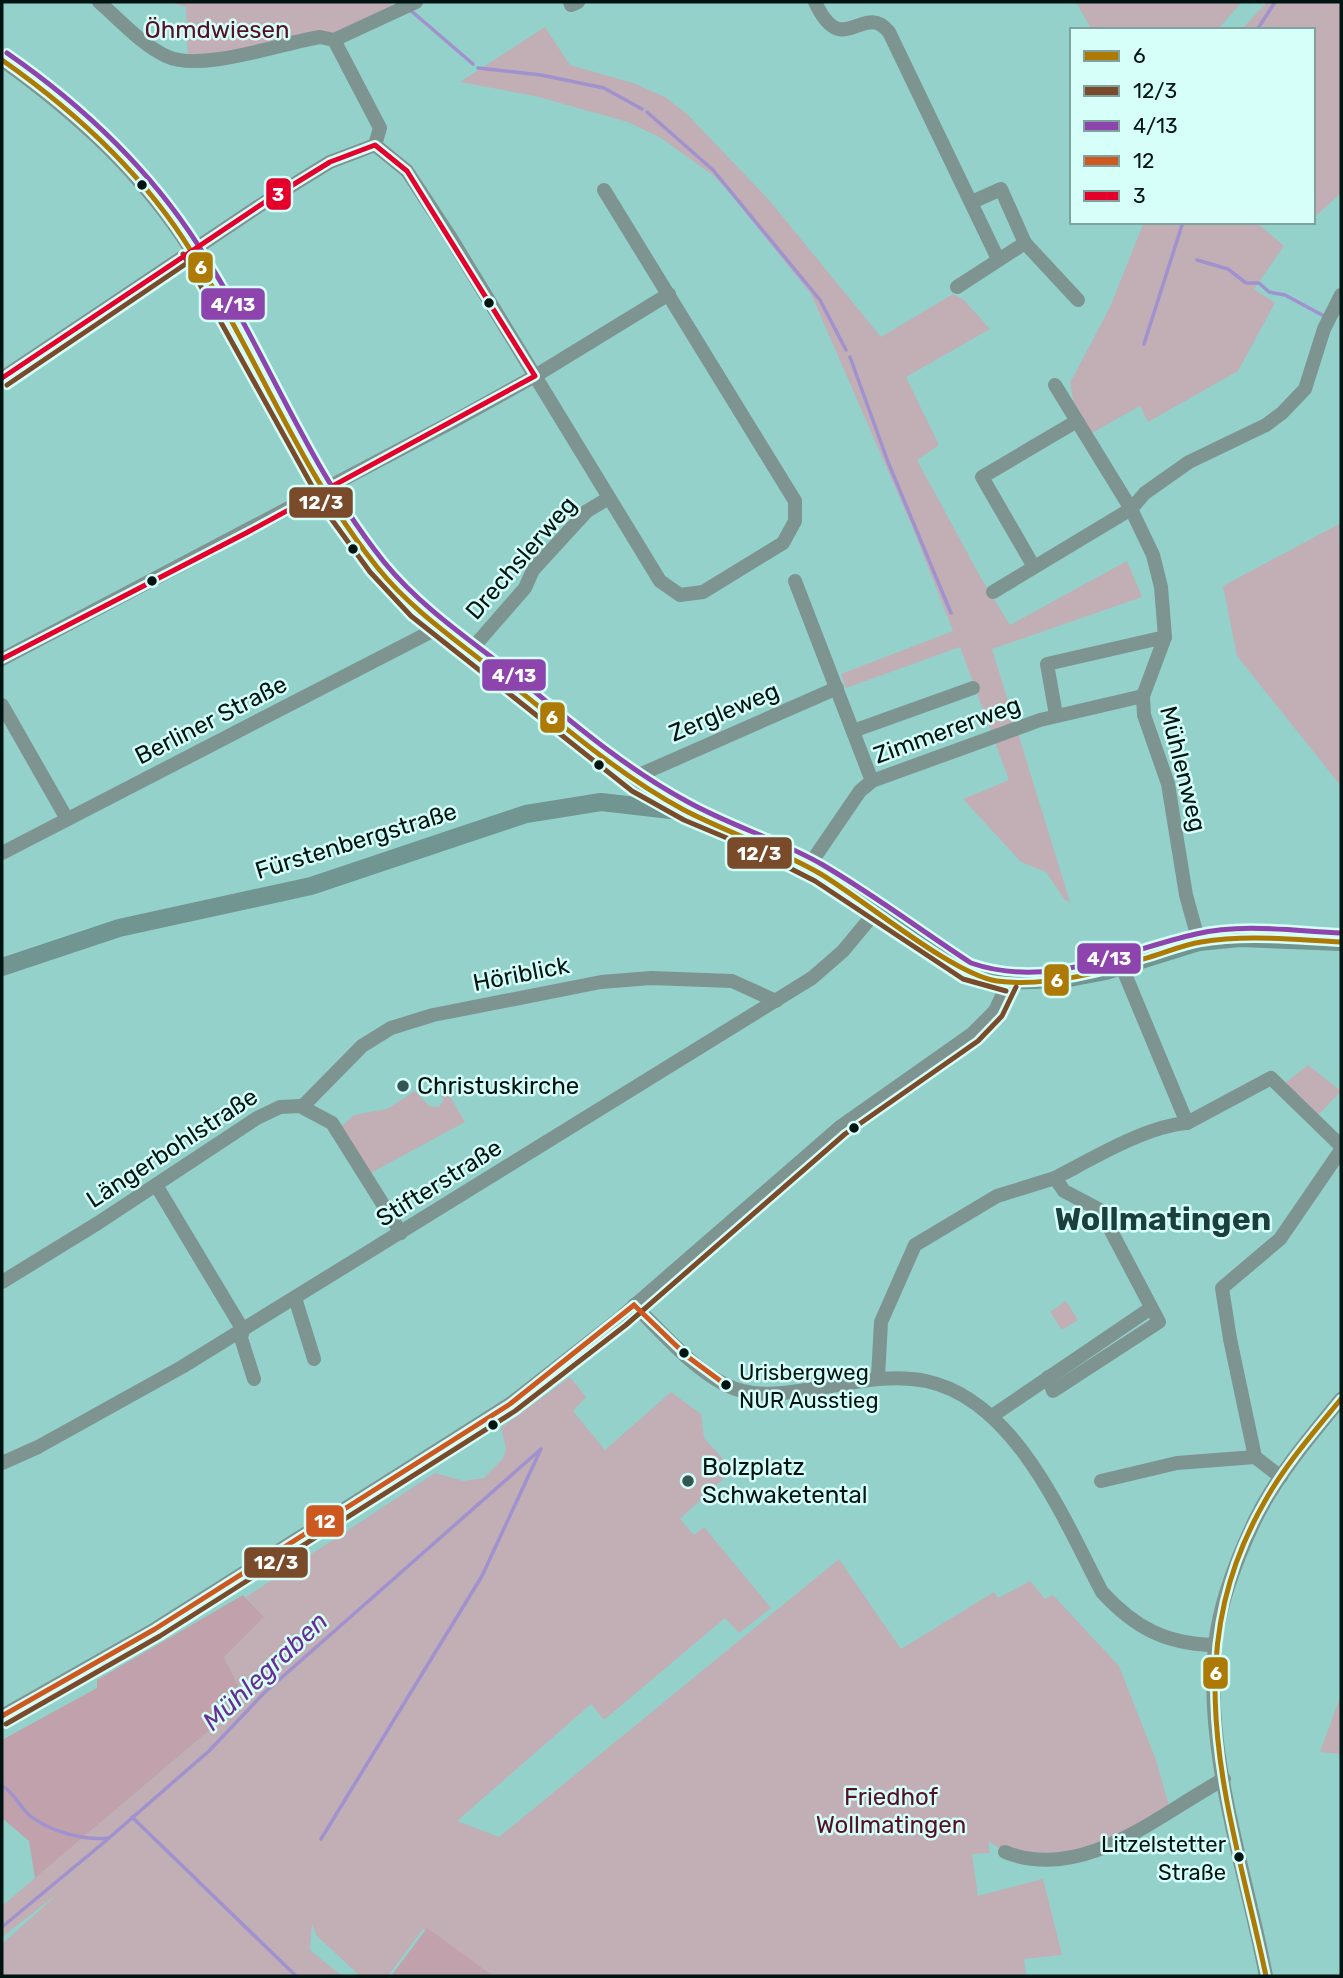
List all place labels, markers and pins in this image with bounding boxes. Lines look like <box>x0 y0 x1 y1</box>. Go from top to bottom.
unlabelled marker <box>135 178 149 192</box>
unlabelled marker <box>482 296 496 310</box>
unlabelled marker <box>346 542 360 556</box>
unlabelled marker <box>145 574 159 588</box>
unlabelled marker <box>592 758 606 772</box>
place label: Christuskirche <box>417 1072 579 1100</box>
marker: Christuskirche <box>395 1078 411 1094</box>
unlabelled marker <box>847 1121 861 1135</box>
unlabelled marker <box>677 1346 691 1360</box>
place label: Urisbergweg NUR Ausstieg <box>739 1359 879 1414</box>
marker: Urisbergweg NUR Ausstieg <box>719 1378 733 1392</box>
unlabelled marker <box>486 1418 500 1432</box>
place label: Bolzplatz Schwaketental <box>702 1453 868 1509</box>
marker: Bolzplatz Schwaketental <box>680 1473 696 1489</box>
place label: Litzelstetter Straße <box>1101 1831 1227 1886</box>
marker: Litzelstetter Straße <box>1232 1850 1246 1864</box>

